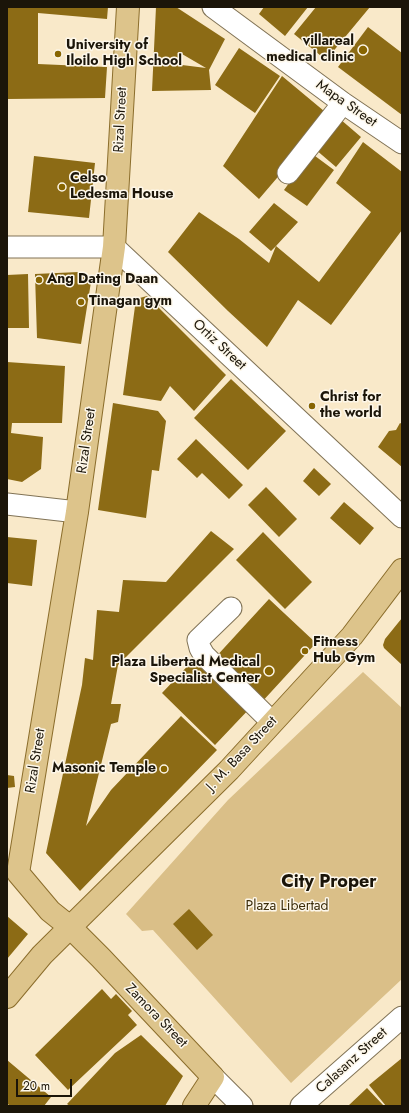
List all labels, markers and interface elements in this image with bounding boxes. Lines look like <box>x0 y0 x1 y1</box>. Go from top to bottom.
place label: villareal medical clinic <box>266 34 354 66</box>
place label: University of Iloilo High School <box>66 38 182 70</box>
marker: villareal medical clinic <box>357 44 369 56</box>
marker: University of Iloilo High School <box>53 49 63 59</box>
street label: Mapa Street <box>312 77 380 131</box>
street label: Rizal Street <box>111 87 131 153</box>
place label: Celso Ledesma House <box>70 171 173 204</box>
marker: Celso Ledesma House <box>57 182 67 192</box>
place label: Ang Dating Daan <box>47 272 158 288</box>
marker: Ang Dating Daan <box>34 275 44 285</box>
place label: Tinagan gym <box>89 294 172 310</box>
marker: Tinagan gym <box>76 297 86 307</box>
street label: Ortiz Street <box>189 316 249 374</box>
place label: Christ for the world <box>320 390 382 422</box>
marker: Christ for the world <box>307 401 317 411</box>
street label: Rizal Street <box>74 407 100 475</box>
place label: Fitness Hub Gym <box>313 635 375 668</box>
marker: Fitness Hub Gym <box>300 646 310 656</box>
place label: Plaza Libertad Medical Specialist Center <box>111 655 260 688</box>
marker: Plaza Libertad Medical Specialist Center <box>263 665 275 677</box>
street label: J. M. Basa Street <box>203 713 281 795</box>
street label: Rizal Street <box>23 727 49 795</box>
place label: Masonic Temple <box>52 761 156 777</box>
marker: Masonic Temple <box>159 764 169 774</box>
district label: City Proper <box>281 872 377 894</box>
park label: Plaza Libertad <box>245 899 329 915</box>
street label: Zamora Street <box>121 981 191 1051</box>
street label: Calasanz Street <box>313 1025 391 1097</box>
scale bar <box>18 1071 74 1097</box>
text: 20 m <box>23 1077 50 1095</box>

